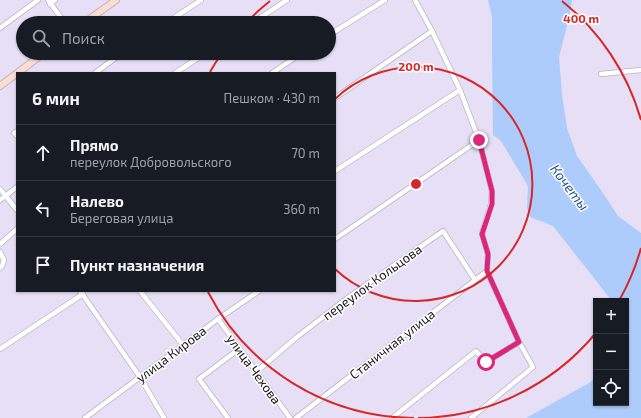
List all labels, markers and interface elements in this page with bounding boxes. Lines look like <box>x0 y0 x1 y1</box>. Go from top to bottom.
text: 400 m <box>563 11 599 25</box>
search box <box>16 16 336 60</box>
icon: search <box>30 27 52 49</box>
text: Поиск <box>62 29 105 47</box>
text: 200 m <box>398 59 434 73</box>
text: 6 мин <box>32 88 80 108</box>
text: Пешком · 430 m <box>224 90 320 106</box>
route end <box>470 131 488 149</box>
text: Прямо <box>70 136 119 154</box>
icon: ahead <box>32 142 54 164</box>
text: 70 m <box>291 145 320 161</box>
text: переулок Добровольского <box>70 154 232 170</box>
water label: Кочеты <box>547 161 593 213</box>
centre of rings <box>409 177 423 191</box>
text: Налево <box>70 192 124 210</box>
icon: left <box>32 198 54 220</box>
text: 360 m <box>283 201 320 217</box>
text: Береговая улица <box>70 210 173 226</box>
street label: переулок Кольцова <box>319 241 425 323</box>
icon: arrive <box>32 254 54 276</box>
text: Пункт назначения <box>70 256 204 274</box>
map controls <box>593 298 629 406</box>
button: + <box>593 298 629 334</box>
street label: Станичная улица <box>346 306 438 382</box>
street label: улица Кирова <box>133 322 209 386</box>
street label: улица Чехова <box>223 331 285 407</box>
button: − <box>593 334 629 370</box>
route start <box>477 353 495 371</box>
button: locate <box>593 370 629 406</box>

